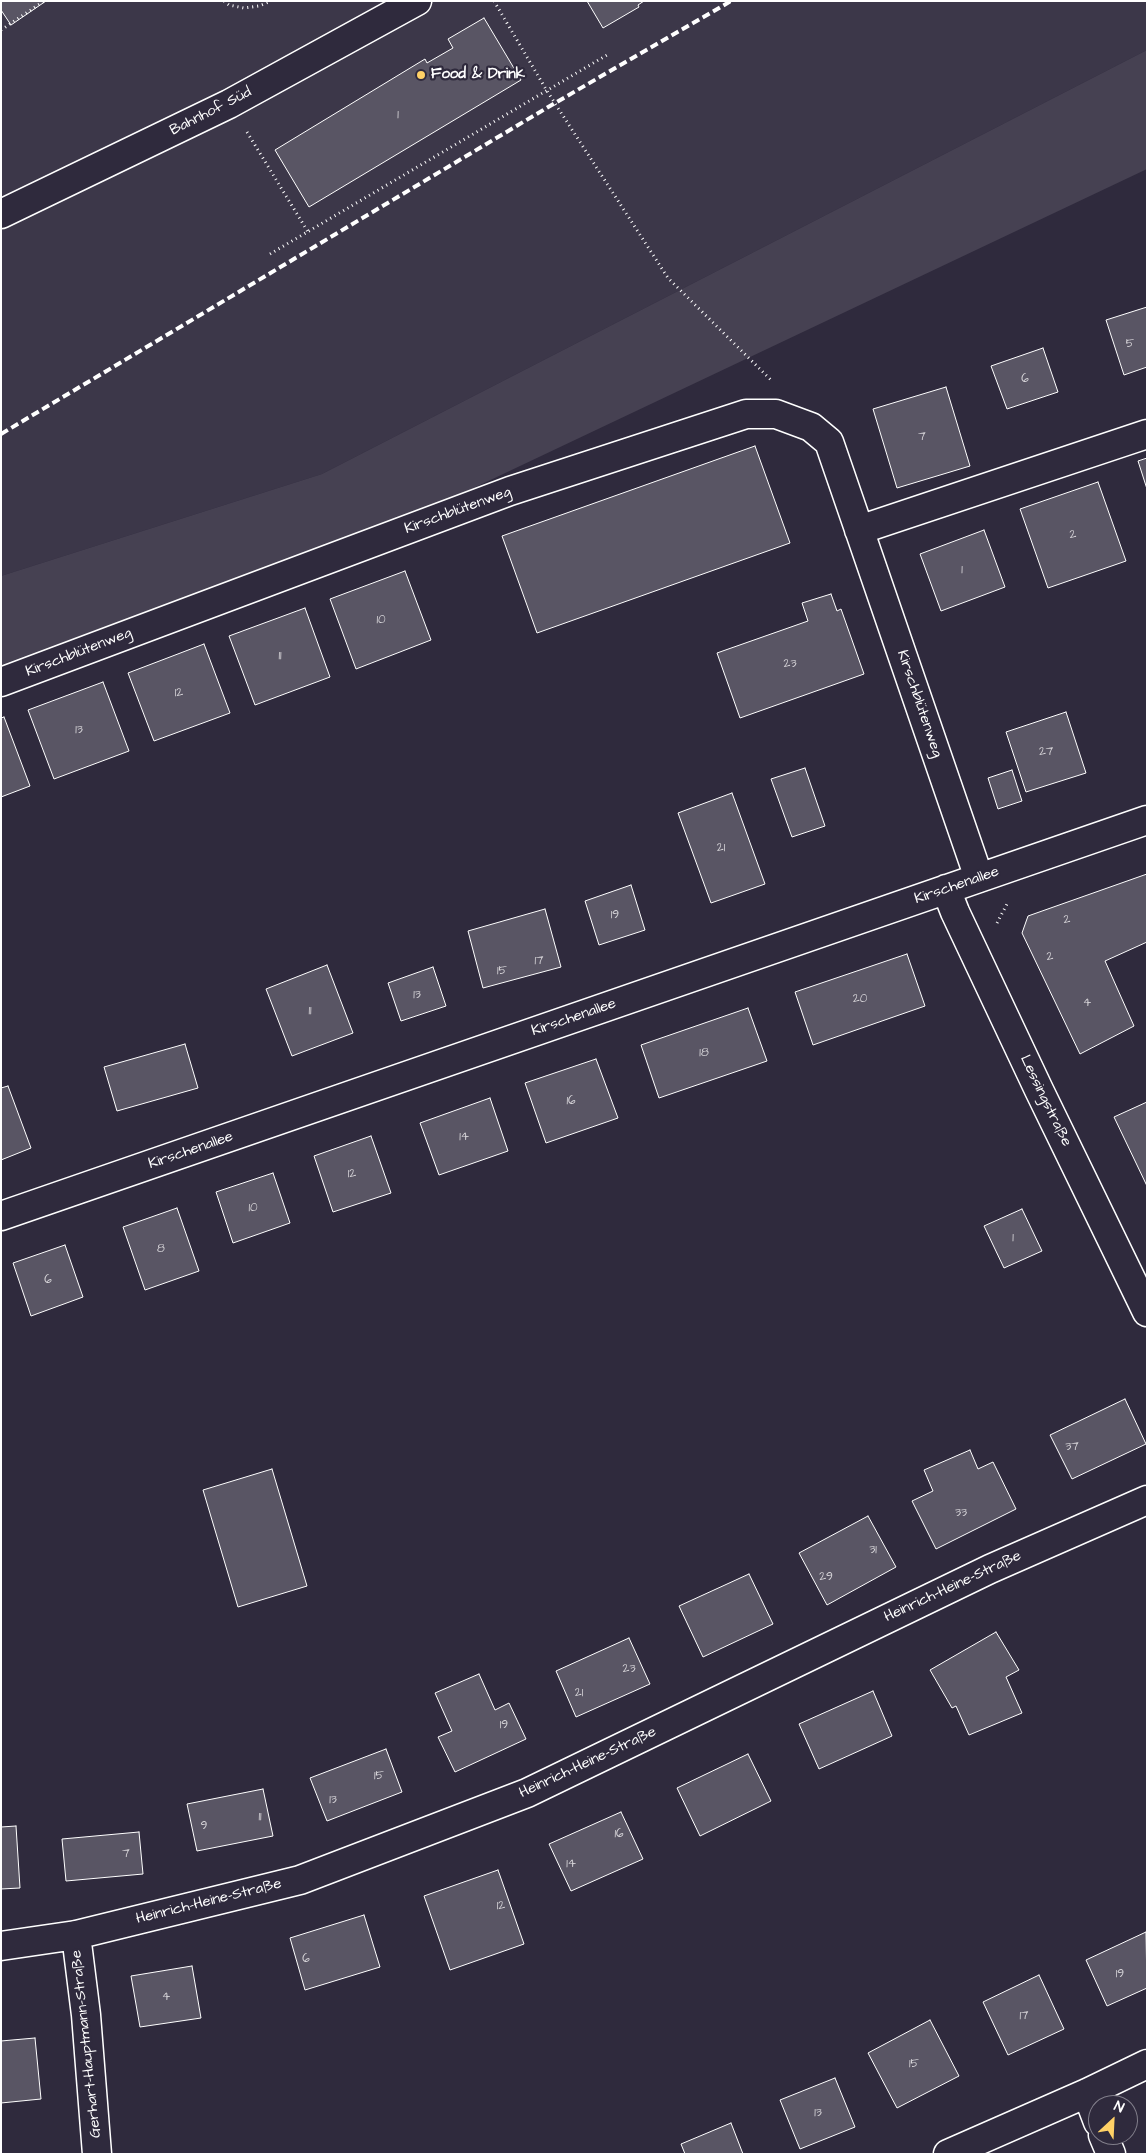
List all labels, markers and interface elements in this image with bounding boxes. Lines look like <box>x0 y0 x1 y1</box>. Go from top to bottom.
place label: Food & Drink <box>431 66 525 84</box>
marker: Food & Drink <box>415 69 427 81</box>
street label: Bahnhof Süd <box>167 84 255 140</box>
house number: 1 <box>397 108 399 122</box>
house number: 5 <box>1126 337 1134 351</box>
house number: 6 <box>1021 372 1029 386</box>
house number: 7 <box>918 430 926 444</box>
street label: Kirschblütenweg <box>402 483 514 539</box>
house number: 2 <box>1070 528 1076 542</box>
house number: 1 <box>961 563 963 577</box>
house number: 10 <box>376 613 386 627</box>
street label: Kirschblütenweg <box>23 625 135 681</box>
street label: Kirschblütenweg <box>892 648 946 760</box>
house number: 11 <box>278 649 282 663</box>
house number: 23 <box>784 657 796 671</box>
house number: 12 <box>175 686 183 700</box>
house number: 13 <box>75 723 83 737</box>
house number: 27 <box>1039 745 1053 759</box>
house number: 21 <box>717 841 725 855</box>
street label: Kirschenallee <box>912 863 1002 909</box>
house number: 19 <box>611 908 619 922</box>
house number: 2 <box>1064 913 1070 927</box>
house number: 2 <box>1047 950 1053 964</box>
house number: 17 <box>535 954 543 968</box>
house number: 15 <box>497 964 507 978</box>
house number: 13 <box>413 988 421 1002</box>
house number: 20 <box>853 992 867 1006</box>
street label: Kirschenallee <box>529 995 619 1041</box>
house number: 4 <box>1083 996 1091 1010</box>
house number: 11 <box>308 1004 312 1018</box>
house number: 18 <box>699 1046 709 1060</box>
street label: Lessingstraße <box>1015 1052 1075 1150</box>
house number: 16 <box>566 1094 576 1108</box>
street label: Kirschenallee <box>146 1128 236 1174</box>
house number: 14 <box>459 1130 469 1144</box>
house number: 12 <box>348 1167 356 1181</box>
house number: 10 <box>248 1201 258 1215</box>
house number: 1 <box>1012 1231 1014 1245</box>
house number: 8 <box>157 1242 165 1256</box>
house number: 6 <box>44 1273 52 1287</box>
house number: 37 <box>1065 1440 1079 1454</box>
house number: 33 <box>955 1506 967 1520</box>
house number: 31 <box>869 1543 877 1557</box>
street label: Heinrich-Heine-Straße <box>882 1547 1024 1627</box>
house number: 29 <box>819 1570 833 1584</box>
house number: 23 <box>623 1662 635 1676</box>
house number: 21 <box>575 1686 583 1700</box>
house number: 19 <box>500 1718 508 1732</box>
street label: Heinrich-Heine-Straße <box>517 1723 659 1803</box>
house number: 15 <box>374 1769 384 1783</box>
house number: 13 <box>329 1793 337 1807</box>
house number: 11 <box>258 1810 262 1824</box>
house number: 9 <box>201 1819 207 1833</box>
house number: 16 <box>614 1827 624 1841</box>
house number: 7 <box>122 1847 130 1861</box>
house number: 14 <box>566 1857 576 1871</box>
street label: Heinrich-Heine-Straße <box>134 1875 284 1929</box>
house number: 12 <box>497 1899 505 1913</box>
street label: Gerhart-Hauptmann-Straße <box>68 1949 106 2139</box>
house number: 6 <box>302 1952 310 1966</box>
house number: 19 <box>1116 1967 1124 1981</box>
house number: 4 <box>162 1990 170 2004</box>
house number: 17 <box>1020 2009 1028 2023</box>
house number: 15 <box>909 2057 919 2071</box>
north arrow <box>1088 2095 1138 2145</box>
text: N <box>1111 2096 1127 2118</box>
house number: 13 <box>814 2106 822 2120</box>

